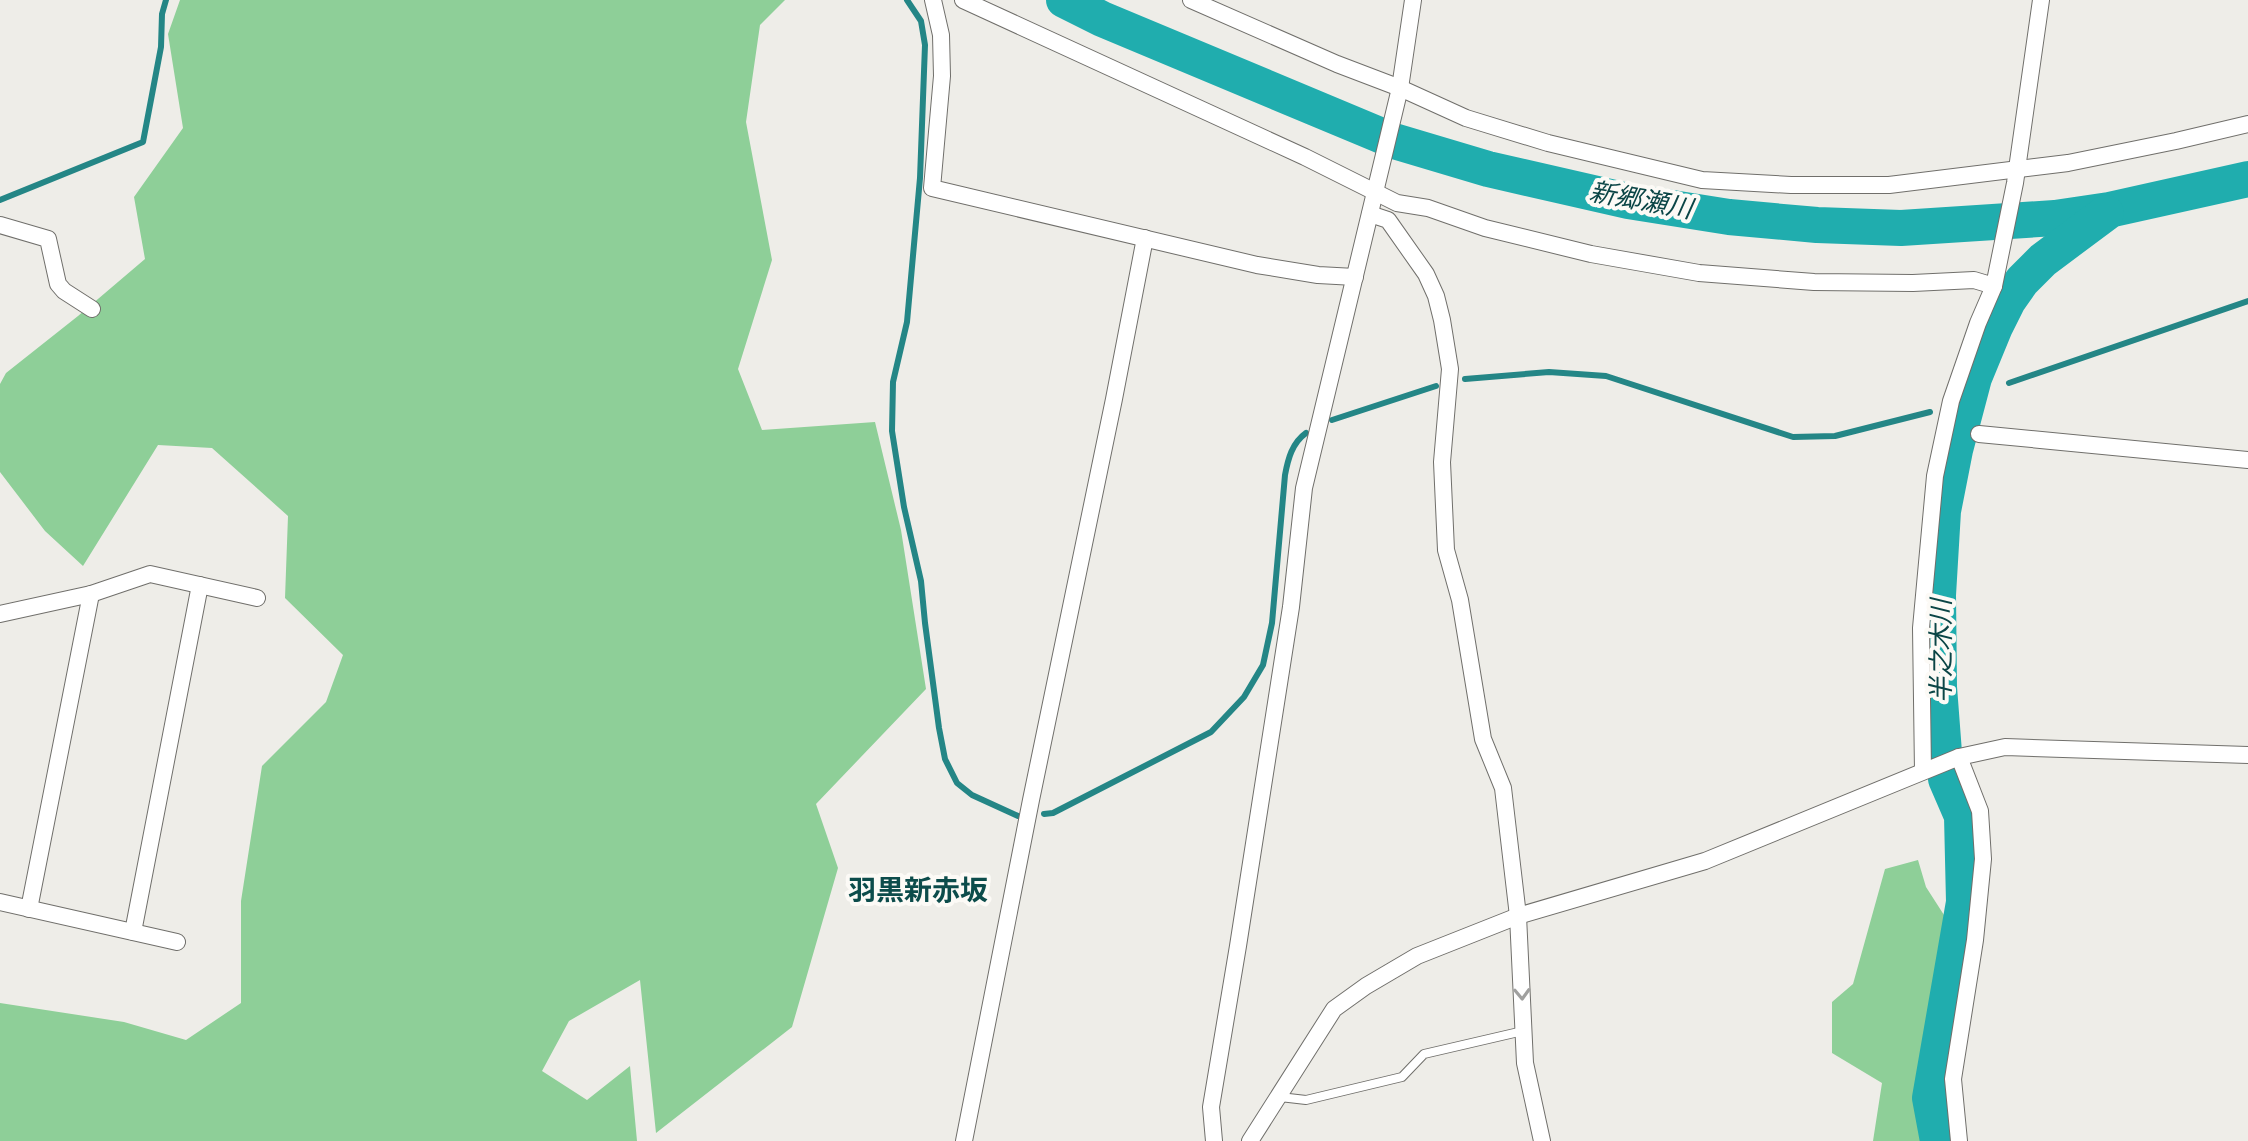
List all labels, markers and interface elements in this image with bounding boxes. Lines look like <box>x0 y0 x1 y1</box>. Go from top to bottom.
water label: 新郷瀬川 <box>1587 175 1698 225</box>
water label: 半之木川 <box>1925 596 1957 703</box>
district label: 羽黒新赤坂 <box>848 873 988 907</box>
one-way arrow <box>1513 988 1530 1001</box>

